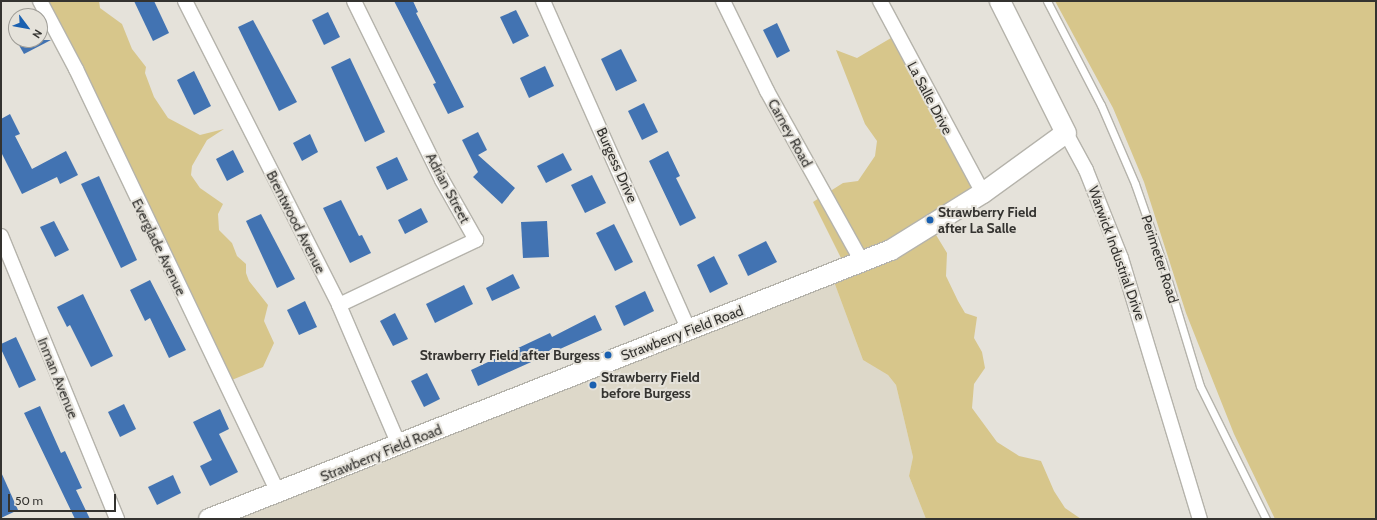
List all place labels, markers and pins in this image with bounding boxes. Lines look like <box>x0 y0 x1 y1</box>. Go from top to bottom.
place label: Strawberry Field after La Salle <box>938 204 1037 236</box>
marker: Strawberry Field after La Salle <box>925 215 935 225</box>
place label: Strawberry Field after Burgess <box>420 347 600 363</box>
marker: Strawberry Field after Burgess <box>603 350 613 360</box>
place label: Strawberry Field before Burgess <box>601 369 700 402</box>
marker: Strawberry Field before Burgess <box>588 380 598 390</box>

